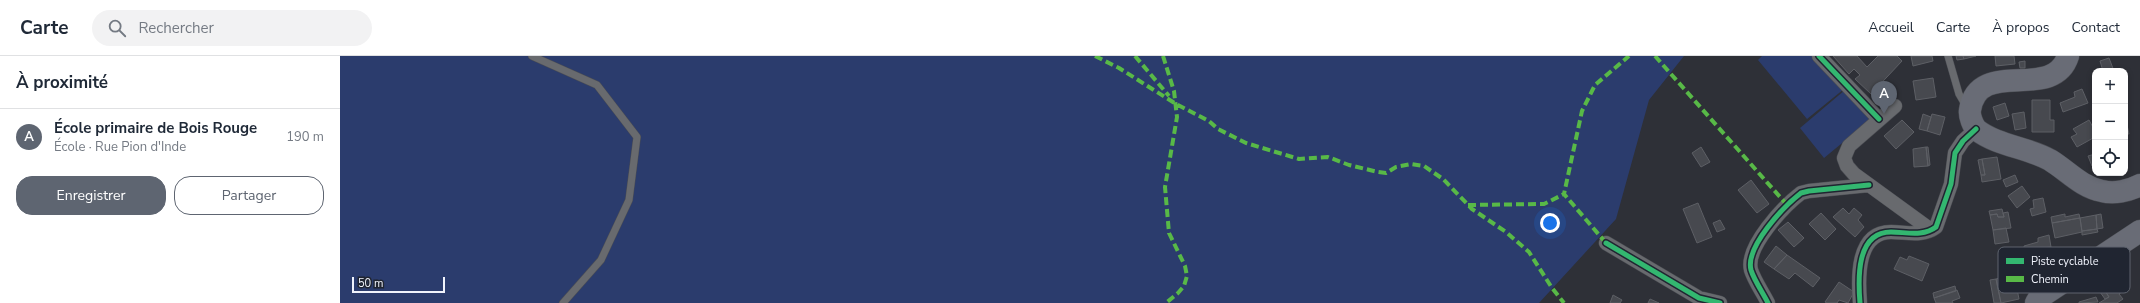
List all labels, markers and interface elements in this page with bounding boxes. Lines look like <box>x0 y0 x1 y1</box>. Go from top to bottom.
search box <box>92 10 372 46</box>
text: Carte <box>20 15 68 41</box>
icon: search <box>106 17 128 39</box>
text: Rechercher <box>138 18 214 38</box>
text: Accueil <box>1868 18 1914 37</box>
text: Carte <box>1936 18 1970 37</box>
text: À propos <box>1992 18 2050 37</box>
text: Contact <box>2072 18 2120 37</box>
map controls <box>2092 68 2128 176</box>
button: + <box>2092 68 2128 104</box>
text: À proximité <box>16 71 108 94</box>
pin: A <box>1871 81 1897 114</box>
button: − <box>2092 104 2128 140</box>
text: École primaire de Bois Rouge <box>54 118 257 138</box>
text: A <box>24 128 34 146</box>
text: 190 m <box>286 128 324 146</box>
text: École · Rue Pion d'Inde <box>54 138 186 156</box>
button: locate <box>2092 140 2128 176</box>
button: Enregistrer <box>16 176 166 215</box>
button: Partager <box>174 176 324 215</box>
your location <box>1540 213 1560 233</box>
legend <box>1998 247 2130 293</box>
text: Piste cyclable <box>2031 254 2099 269</box>
text: Chemin <box>2031 272 2069 287</box>
scale bar <box>352 275 445 294</box>
text: 50 m <box>358 276 383 291</box>

